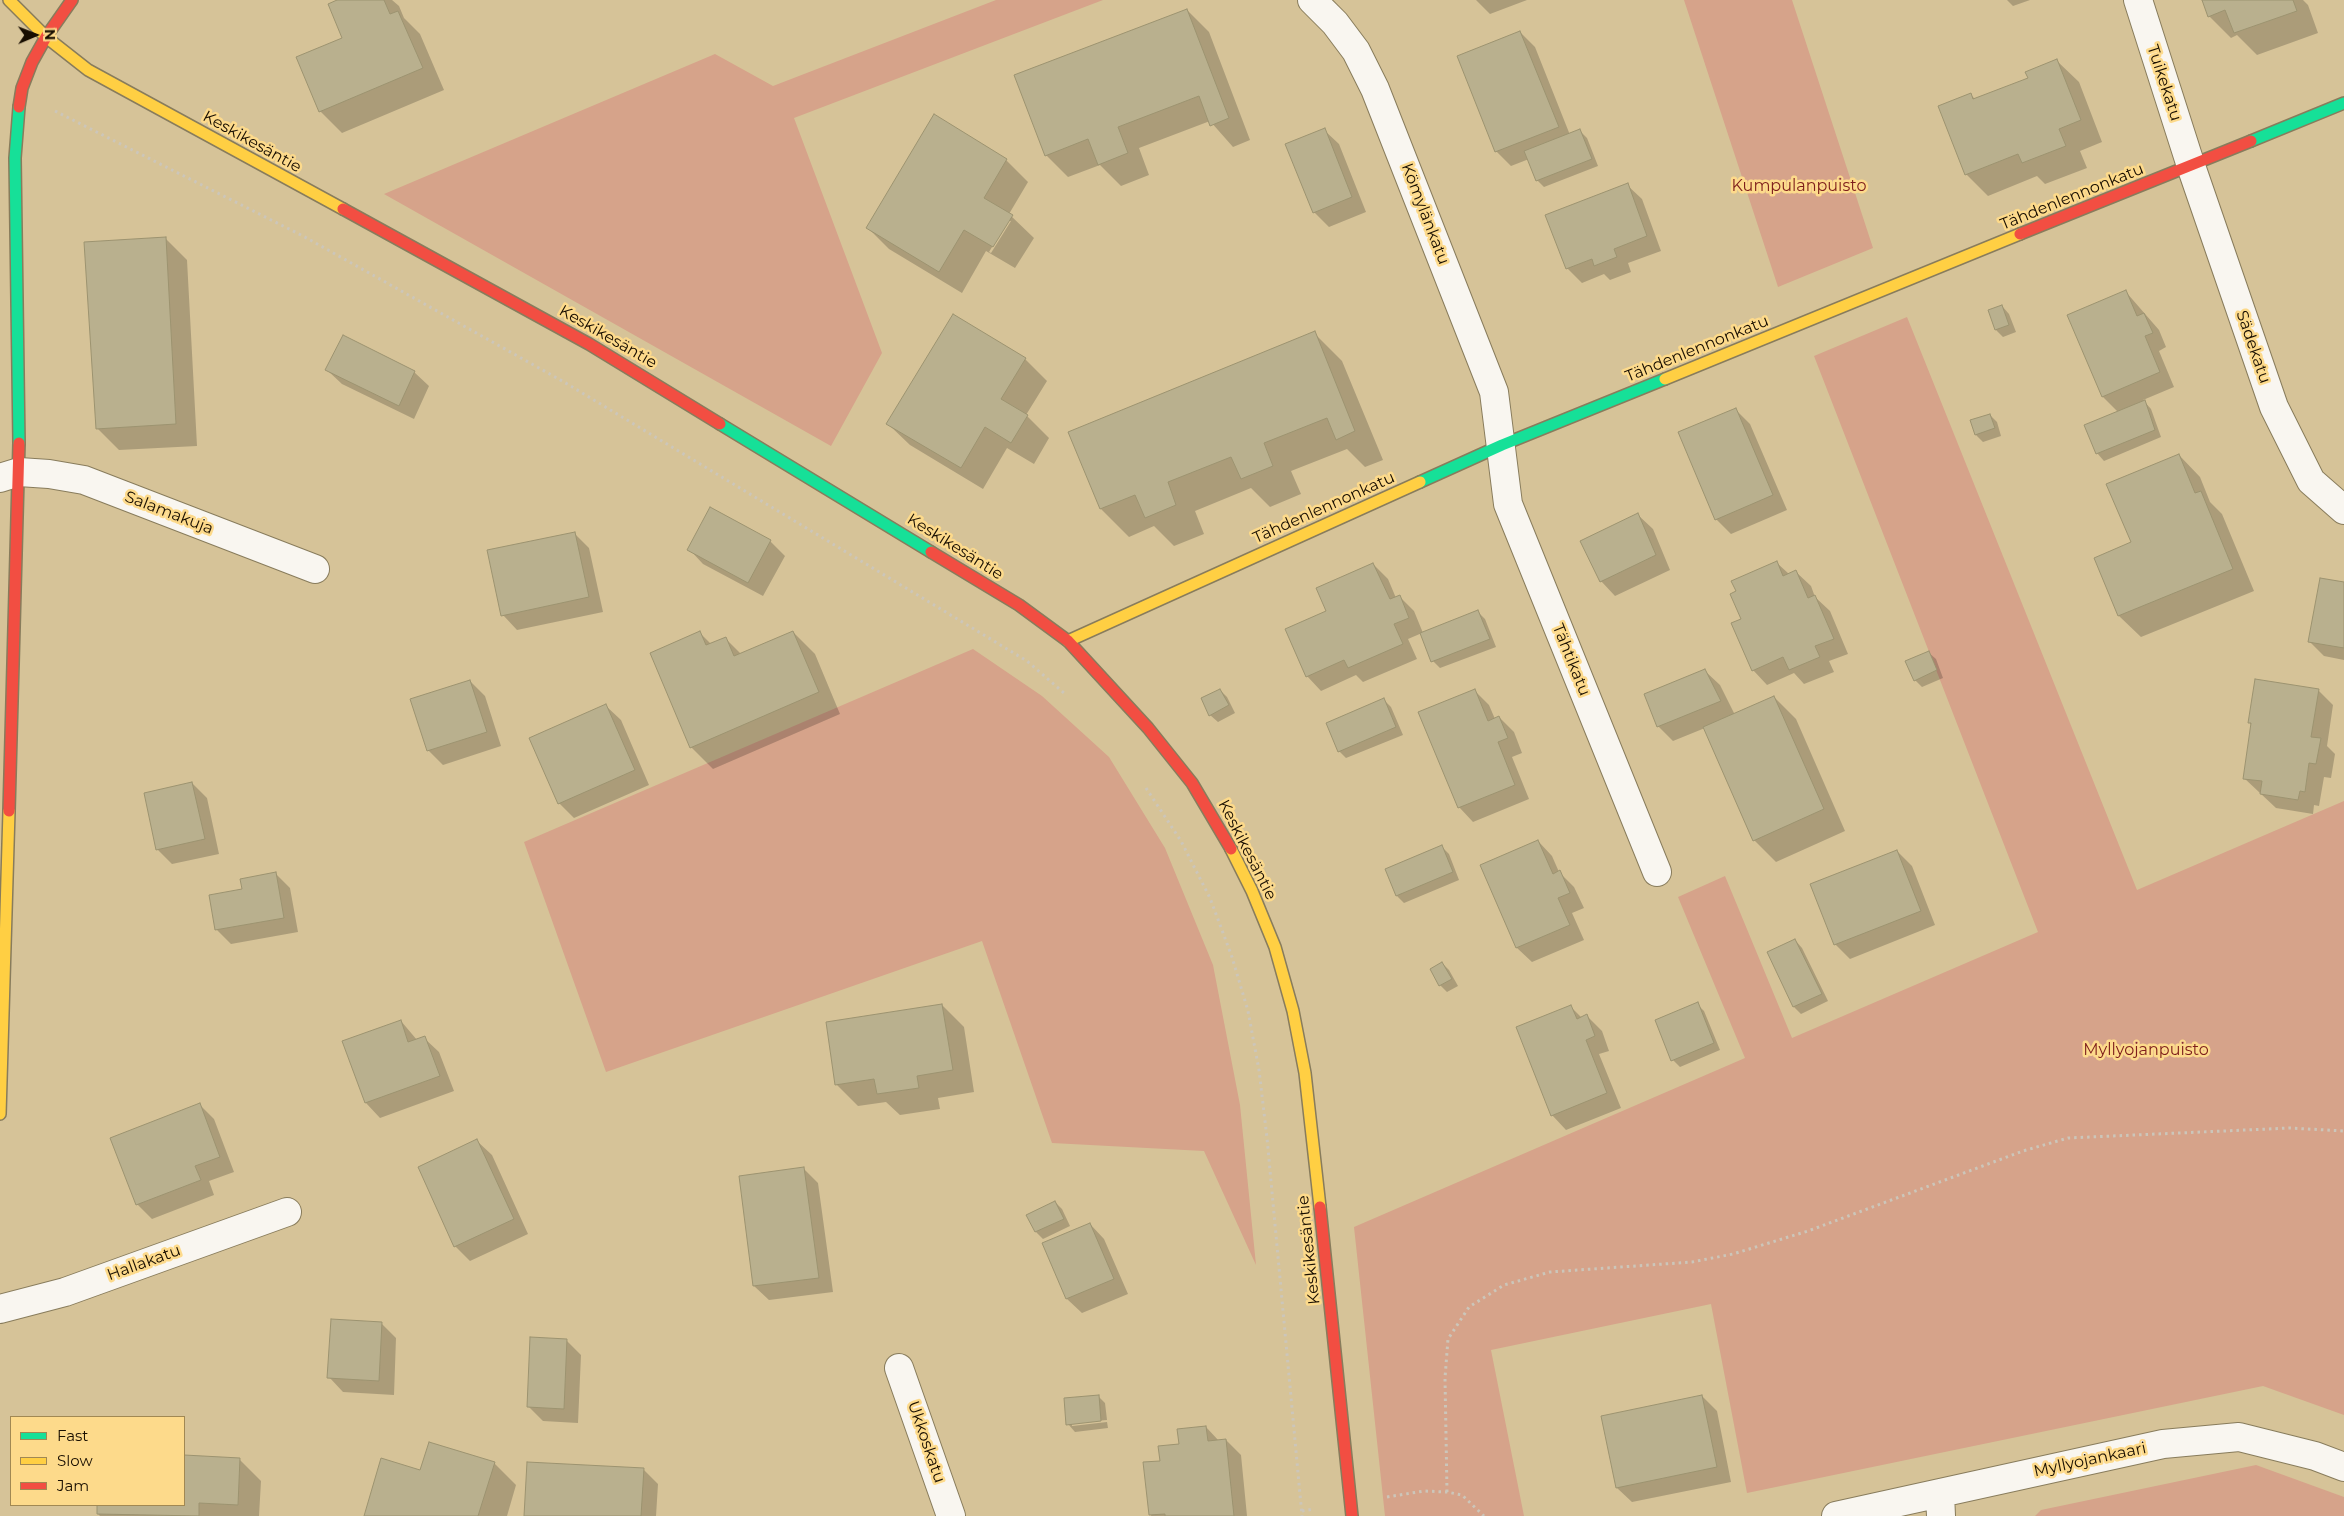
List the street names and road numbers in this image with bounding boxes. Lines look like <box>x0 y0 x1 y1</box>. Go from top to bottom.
street label: Tuikekatu <box>2143 42 2185 124</box>
street label: Keskikesäntie <box>199 107 305 177</box>
street label: Tähdenlennonkatu <box>1998 159 2146 235</box>
street label: Kömylänkatu <box>1397 161 1453 267</box>
street label: Keskikesäntie <box>556 301 660 373</box>
street label: Sädekatu <box>2232 308 2274 386</box>
street label: Tähdenlennonkatu <box>1623 311 1771 387</box>
street label: Tähdenlennonkatu <box>1250 468 1398 548</box>
street label: Salamakuja <box>122 487 216 539</box>
street label: Keskikesäntie <box>903 510 1007 584</box>
street label: Tähtikatu <box>1548 621 1594 699</box>
street label: Keskikesäntie <box>1214 797 1280 903</box>
street label: Keskikesäntie <box>1294 1194 1324 1306</box>
street label: Hallakatu <box>105 1241 183 1285</box>
street label: Ukkoskatu <box>903 1398 949 1486</box>
street label: Myllyojankaari <box>2032 1439 2148 1481</box>

